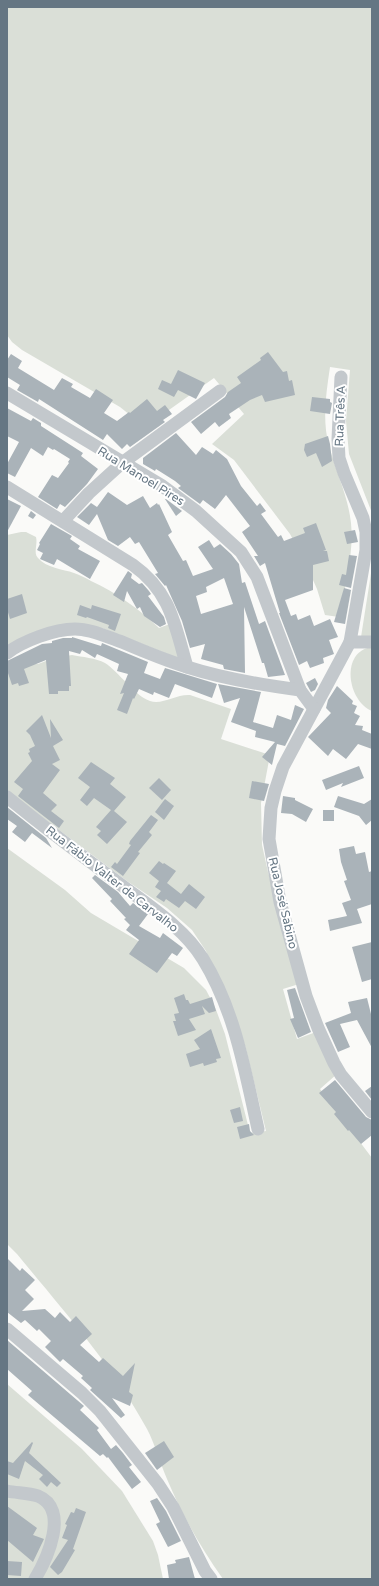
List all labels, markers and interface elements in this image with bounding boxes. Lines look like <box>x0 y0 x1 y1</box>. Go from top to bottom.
street label: Rua Três A <box>332 385 348 447</box>
street label: Rua Manoel Pires <box>95 444 187 508</box>
street label: Rua Fábio Valter de Carvalho <box>43 823 181 935</box>
street label: Rua José Sabino <box>266 856 300 950</box>

